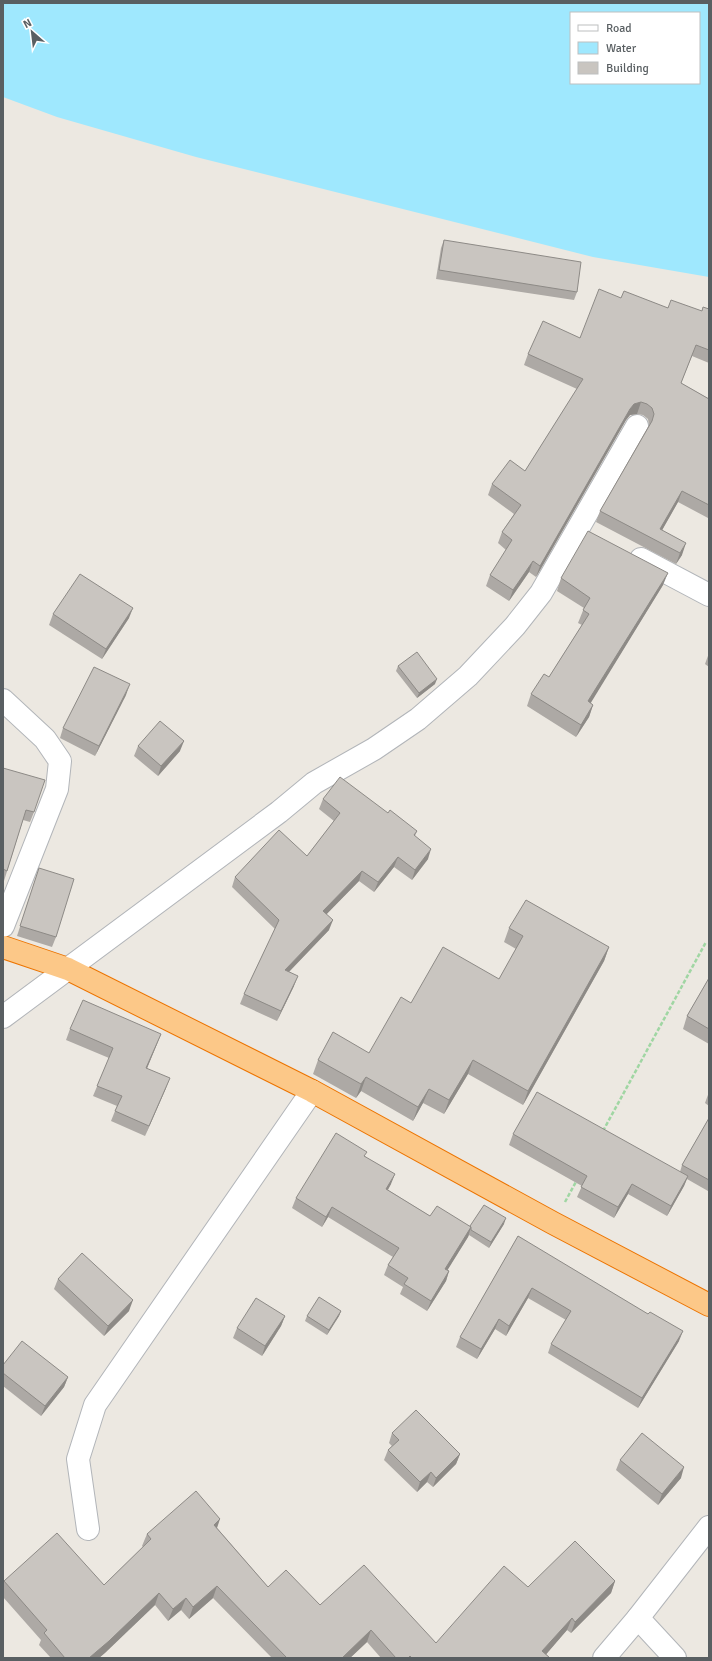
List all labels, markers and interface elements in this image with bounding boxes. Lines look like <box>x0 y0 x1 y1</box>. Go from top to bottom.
north arrow <box>12 12 52 52</box>
legend <box>570 12 700 84</box>
text: N <box>21 16 34 31</box>
text: Road <box>606 21 632 36</box>
text: Water <box>606 41 637 56</box>
text: Building <box>606 61 649 76</box>

